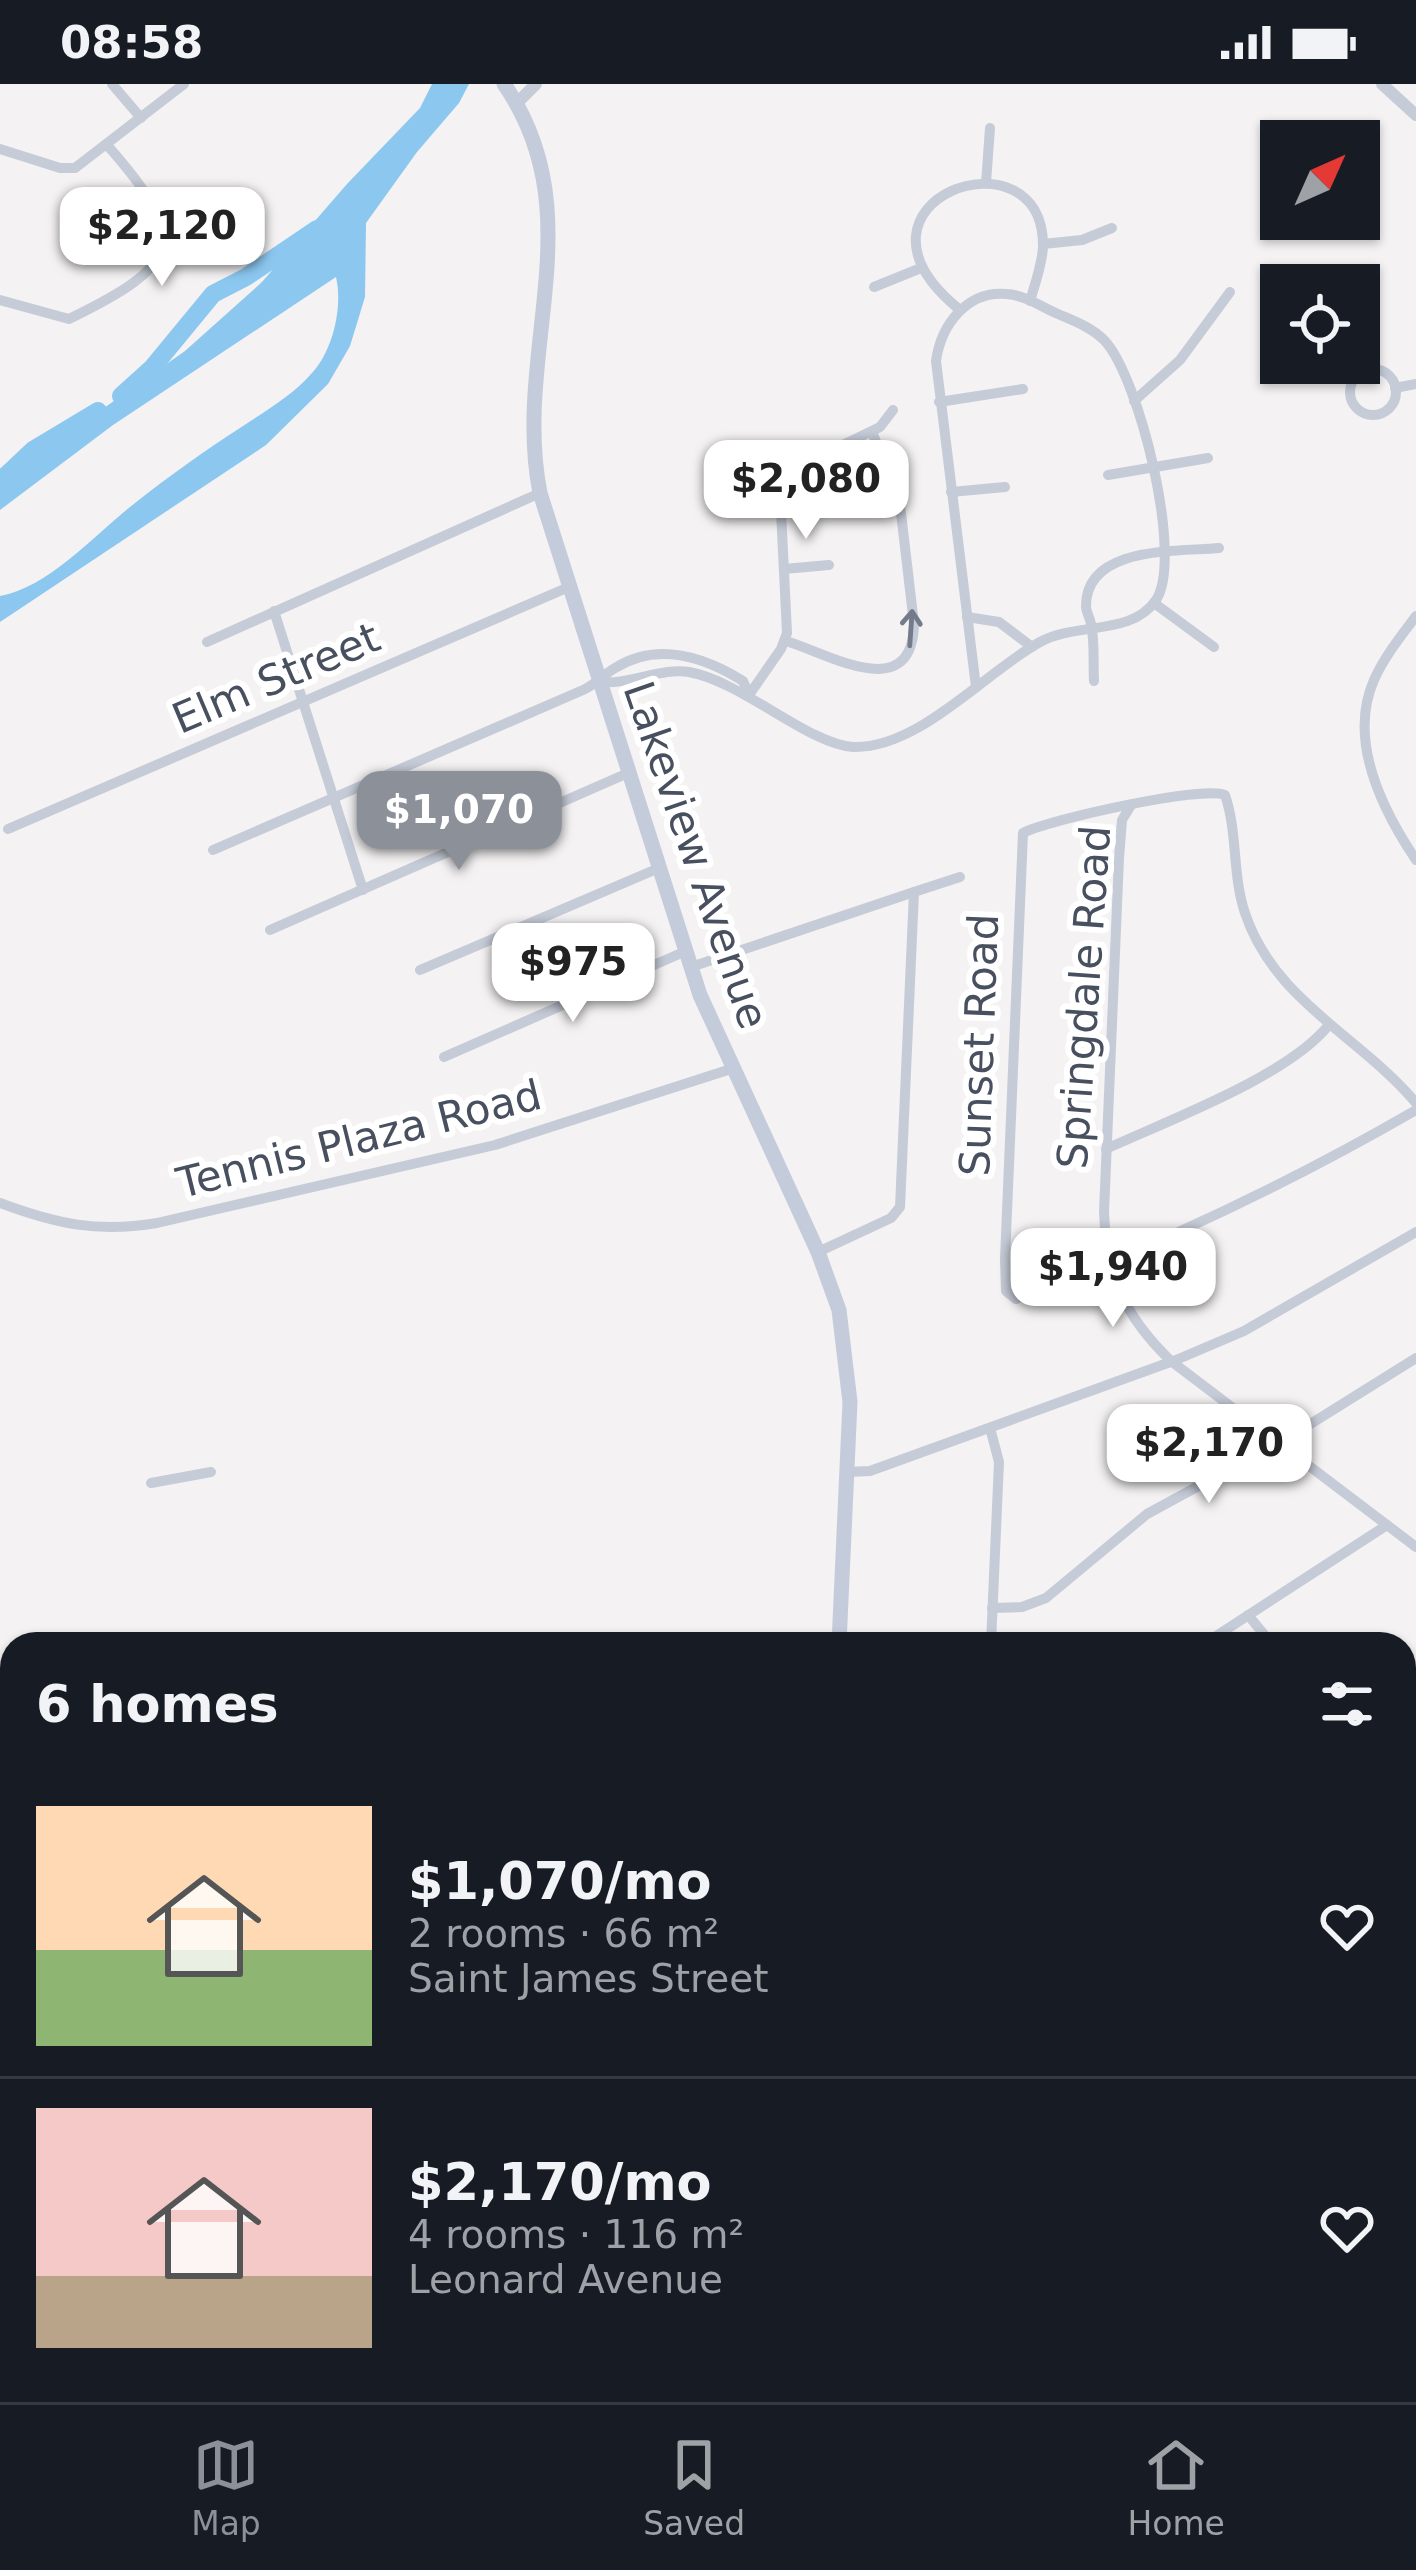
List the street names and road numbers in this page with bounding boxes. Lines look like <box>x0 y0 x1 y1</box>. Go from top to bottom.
street label: Elm Street <box>165 612 387 744</box>
street label: Lakeview Avenue <box>614 675 778 1035</box>
street label: Springdale Road <box>1048 824 1120 1170</box>
street label: Sunset Road <box>950 913 1008 1177</box>
street label: Tennis Plaza Road <box>171 1070 546 1208</box>

